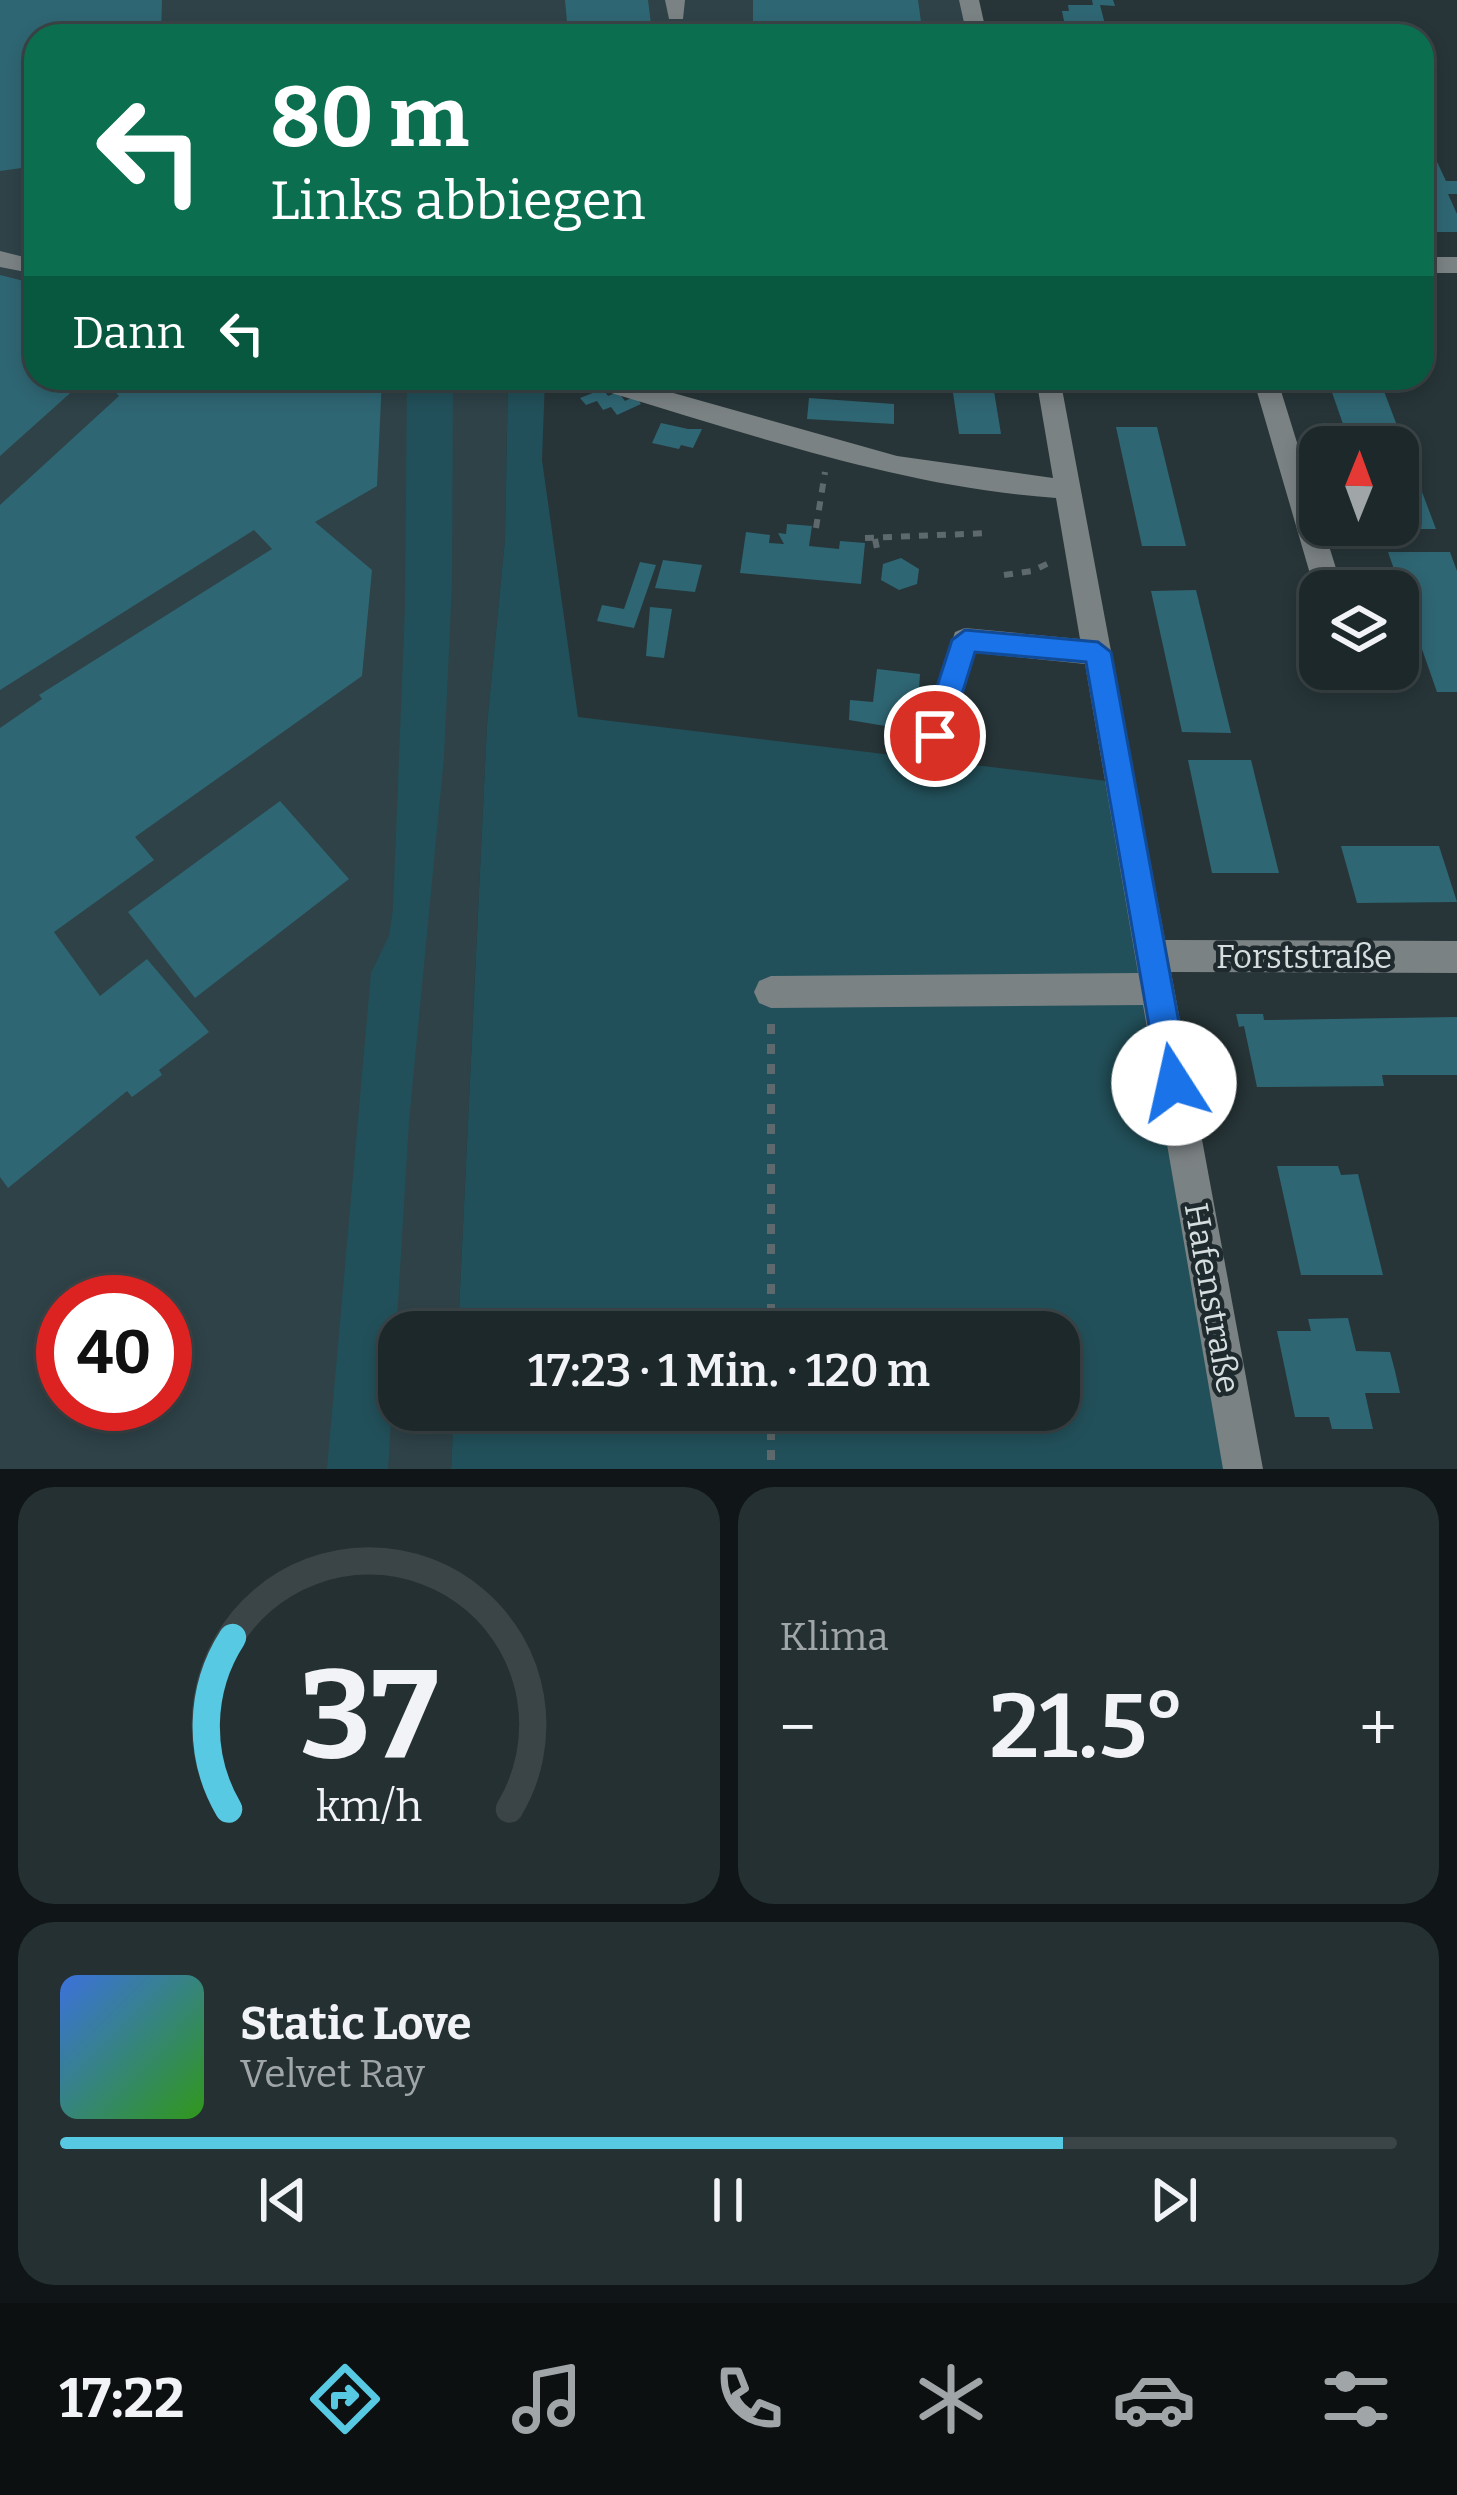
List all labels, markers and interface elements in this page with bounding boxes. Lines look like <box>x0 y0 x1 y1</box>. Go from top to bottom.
text: 80 m <box>270 67 469 168</box>
icon: left <box>72 72 228 228</box>
text: Links abbiegen <box>270 169 646 233</box>
icon: left <box>209 300 275 366</box>
text: Dann <box>72 306 185 360</box>
north arrow <box>1299 426 1419 546</box>
map controls <box>1299 426 1419 690</box>
button: layers <box>1299 570 1419 690</box>
pin <box>884 685 986 787</box>
icon: arrive <box>902 703 968 769</box>
street label: Forststraße <box>1216 937 1392 977</box>
position arrow <box>1111 1020 1237 1146</box>
street label: Hafenstraße <box>1176 1200 1248 1396</box>
speed limit sign: 40 <box>36 1275 192 1431</box>
text: 17:23 · 1 Min. · 120 m <box>528 1344 930 1398</box>
text: Klima <box>780 1614 889 1660</box>
text: 37 <box>299 1641 438 1791</box>
text: 21.5° <box>989 1673 1186 1781</box>
text: − <box>780 1688 816 1767</box>
text: + <box>1359 1688 1397 1767</box>
text: km/h <box>316 1780 422 1831</box>
text: Static Love <box>240 1997 472 2051</box>
text: Velvet Ray <box>240 2051 425 2097</box>
icon: previous <box>250 2167 316 2233</box>
icon: pause <box>695 2167 761 2233</box>
icon: next <box>1141 2167 1207 2233</box>
icon: directions <box>303 2357 387 2441</box>
icon: music <box>505 2357 589 2441</box>
icon: phone <box>707 2357 791 2441</box>
icon: climate <box>909 2357 993 2441</box>
icon: car <box>1112 2357 1196 2441</box>
icon: filters <box>1314 2357 1398 2441</box>
text: 17:22 <box>59 2367 184 2431</box>

